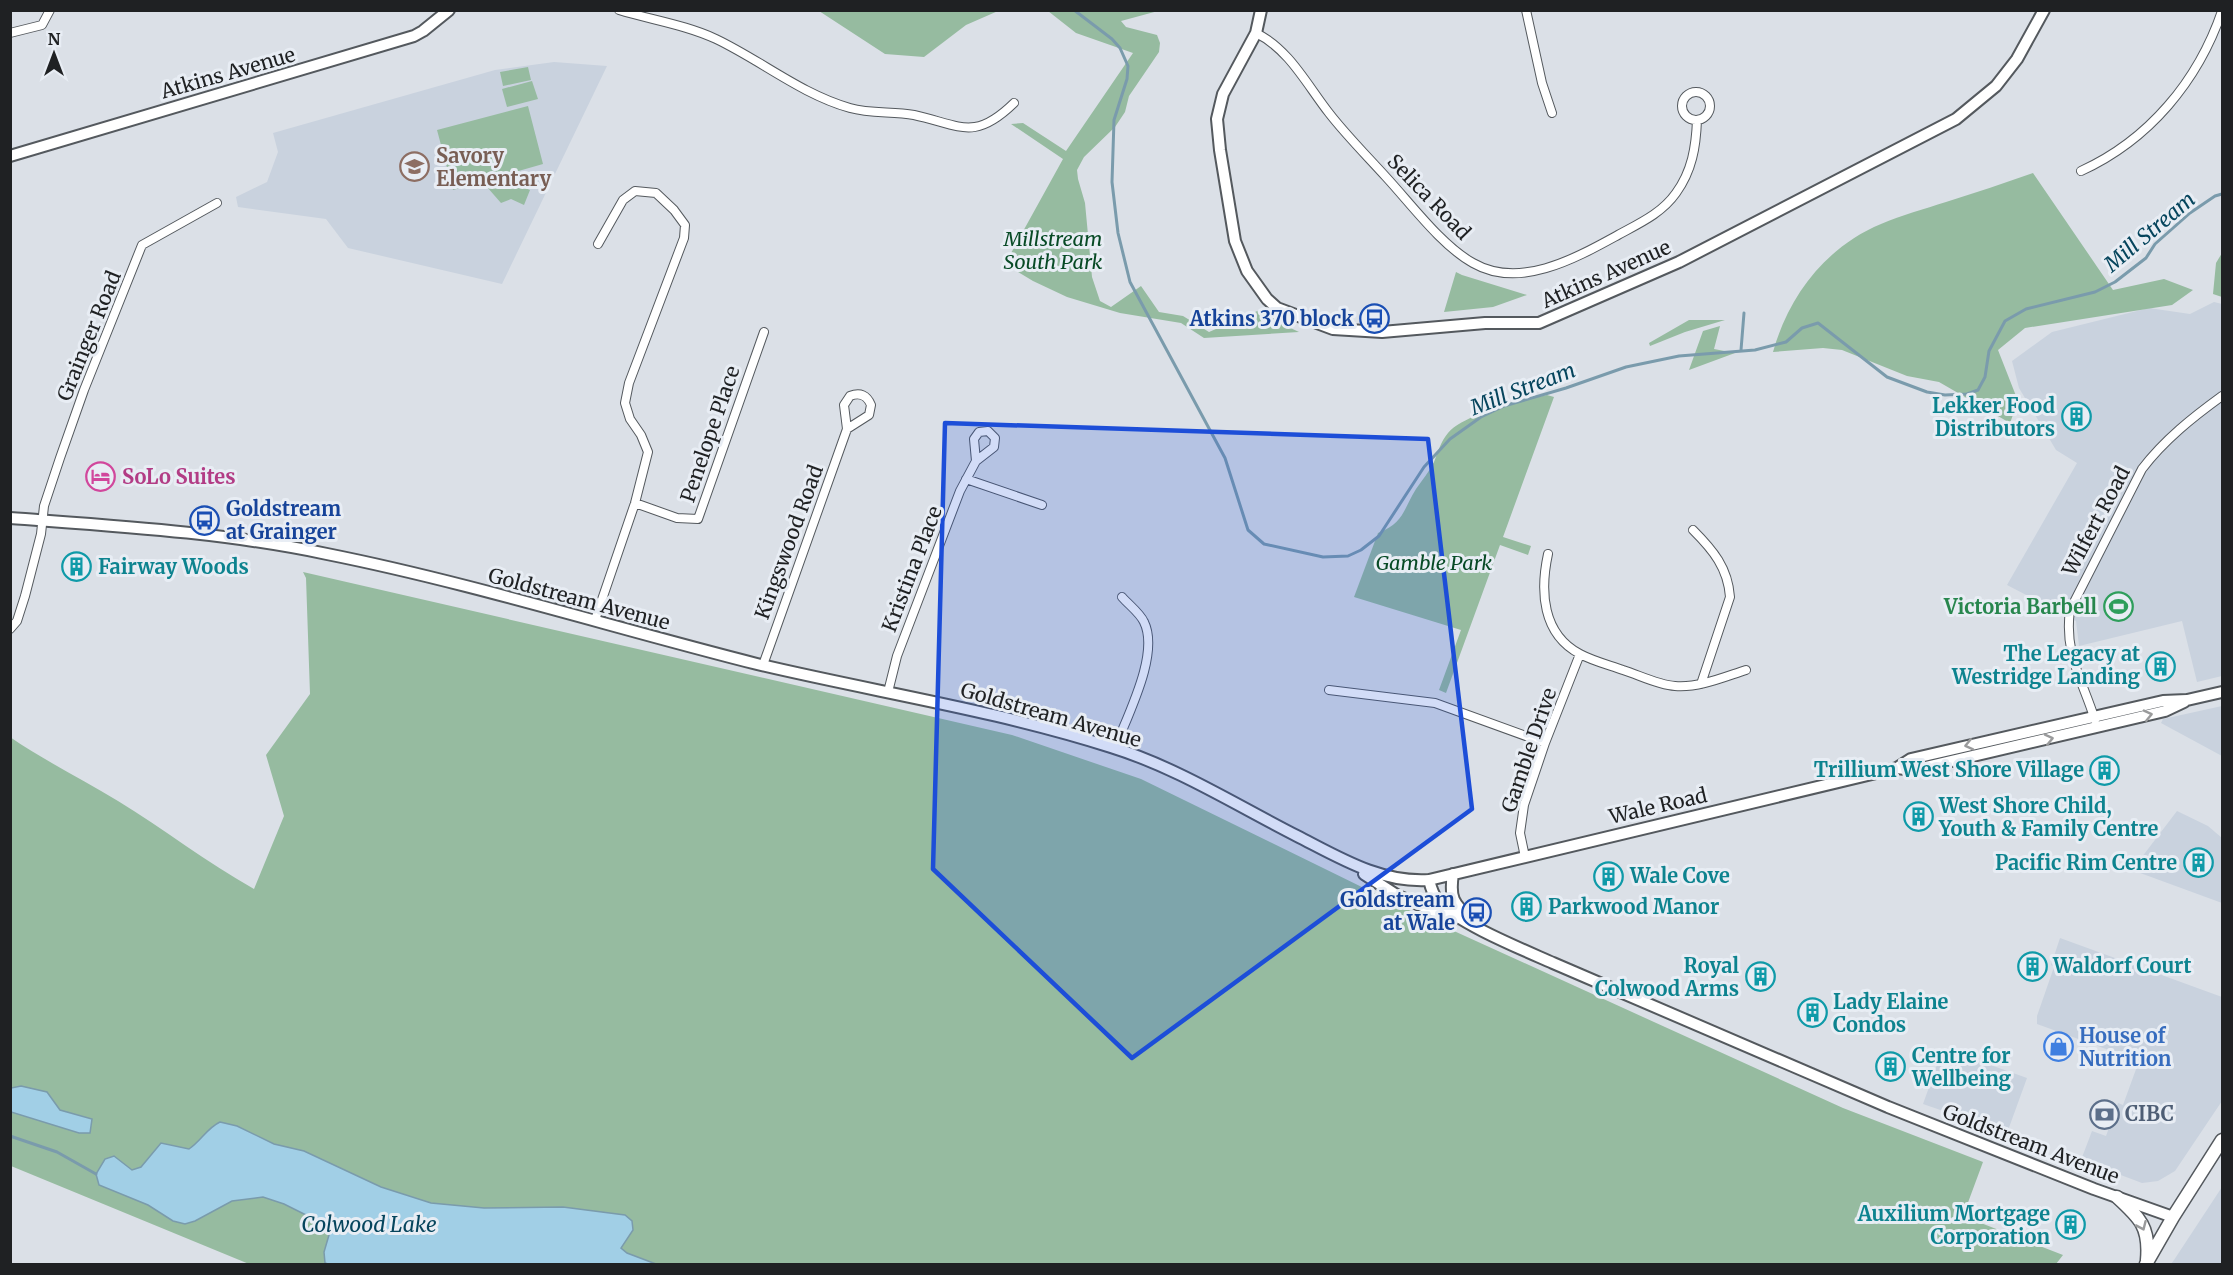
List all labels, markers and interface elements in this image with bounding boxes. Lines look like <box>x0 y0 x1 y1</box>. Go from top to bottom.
north arrow <box>24 24 84 84</box>
text: N <box>48 29 61 49</box>
street label: Atkins Avenue <box>157 41 298 104</box>
place label: Savory Elementary <box>436 143 552 191</box>
street label: Selica Road <box>1382 149 1476 245</box>
school or university icon: Savory Elementary <box>399 151 431 183</box>
water label: Mill Stream <box>2098 186 2201 278</box>
park label: Millstream South Park <box>1003 226 1103 274</box>
street label: Atkins Avenue <box>1536 234 1674 314</box>
street label: Grainger Road <box>51 267 126 404</box>
bus stop icon: Atkins 370 block <box>1359 303 1391 335</box>
place label: Atkins 370 block <box>1189 306 1354 331</box>
water label: Mill Stream <box>1465 356 1579 421</box>
street label: Penelope Place <box>675 362 745 505</box>
place label: Lekker Food Distributors <box>1932 393 2055 441</box>
building icon: Lekker Food Distributors <box>2060 401 2092 433</box>
hotel icon: SoLo Suites <box>85 461 117 493</box>
street label: Kingswood Road <box>749 461 828 622</box>
street label: Wilfert Road <box>2056 462 2135 581</box>
place label: SoLo Suites <box>122 464 236 489</box>
place label: Goldstream at Grainger <box>226 496 341 544</box>
street label: Kristina Place <box>876 502 947 635</box>
bus stop icon: Goldstream at Grainger <box>189 505 221 537</box>
park label: Gamble Park <box>1376 550 1492 575</box>
building icon: Fairway Woods <box>61 551 93 583</box>
place label: Fairway Woods <box>98 554 249 579</box>
street label: Goldstream Avenue <box>486 562 673 635</box>
sports icon: Victoria Barbell <box>2102 591 2134 623</box>
place label: Victoria Barbell <box>1943 594 2097 619</box>
place label: The Legacy at Westridge Landing <box>1951 641 2140 689</box>
building icon: The Legacy at Westridge Landing <box>2145 650 2177 682</box>
street label: Goldstream Avenue <box>958 677 1144 752</box>
street label: Gamble Drive <box>1496 684 1561 815</box>
one-way arrow <box>2143 710 2153 723</box>
one-way arrow <box>2044 733 2054 746</box>
one-way arrow <box>1964 738 1974 751</box>
building icon: Trillium West Shore Village <box>2089 754 2121 786</box>
place label: Trillium West Shore Village <box>1814 757 2084 782</box>
street label: Wale Road <box>1605 782 1709 829</box>
place label: West Shore Child, Youth & Family Centre <box>1938 793 2158 841</box>
building icon: West Shore Child, Youth & Family Centre <box>1902 801 1934 833</box>
building icon: Pacific Rim Centre <box>2182 847 2214 879</box>
place label: Pacific Rim Centre <box>1995 850 2177 875</box>
building icon: Wale Cove <box>1593 860 1625 892</box>
place label: Wale Cove <box>1629 863 1730 888</box>
place label: Goldstream at Wale <box>1340 887 1455 935</box>
building icon: Parkwood Manor <box>1511 891 1543 923</box>
place label: Parkwood Manor <box>1548 894 1719 919</box>
bus stop icon: Goldstream at Wale <box>1460 896 1492 928</box>
building icon: Waldorf Court <box>2016 950 2048 982</box>
place label: Royal Colwood Arms <box>1595 953 1739 1001</box>
place label: Waldorf Court <box>2052 953 2192 978</box>
building icon: Royal Colwood Arms <box>1744 961 1776 993</box>
place label: Lady Elaine Condos <box>1833 989 1949 1037</box>
building icon: Lady Elaine Condos <box>1796 997 1828 1029</box>
place label: House of Nutrition <box>2079 1023 2172 1071</box>
shop icon: House of Nutrition <box>2042 1031 2074 1063</box>
place label: Centre for Wellbeing <box>1911 1043 2012 1091</box>
building icon: Centre for Wellbeing <box>1875 1051 1907 1083</box>
street label: Goldstream Avenue <box>1939 1098 2123 1189</box>
bank icon: CIBC <box>2088 1098 2120 1130</box>
place label: CIBC <box>2125 1101 2174 1126</box>
place label: Auxilium Mortgage Corporation <box>1857 1201 2050 1249</box>
building icon: Auxilium Mortgage Corporation <box>2055 1209 2087 1241</box>
water label: Colwood Lake <box>301 1211 437 1238</box>
one-way arrow <box>2135 1219 2147 1230</box>

